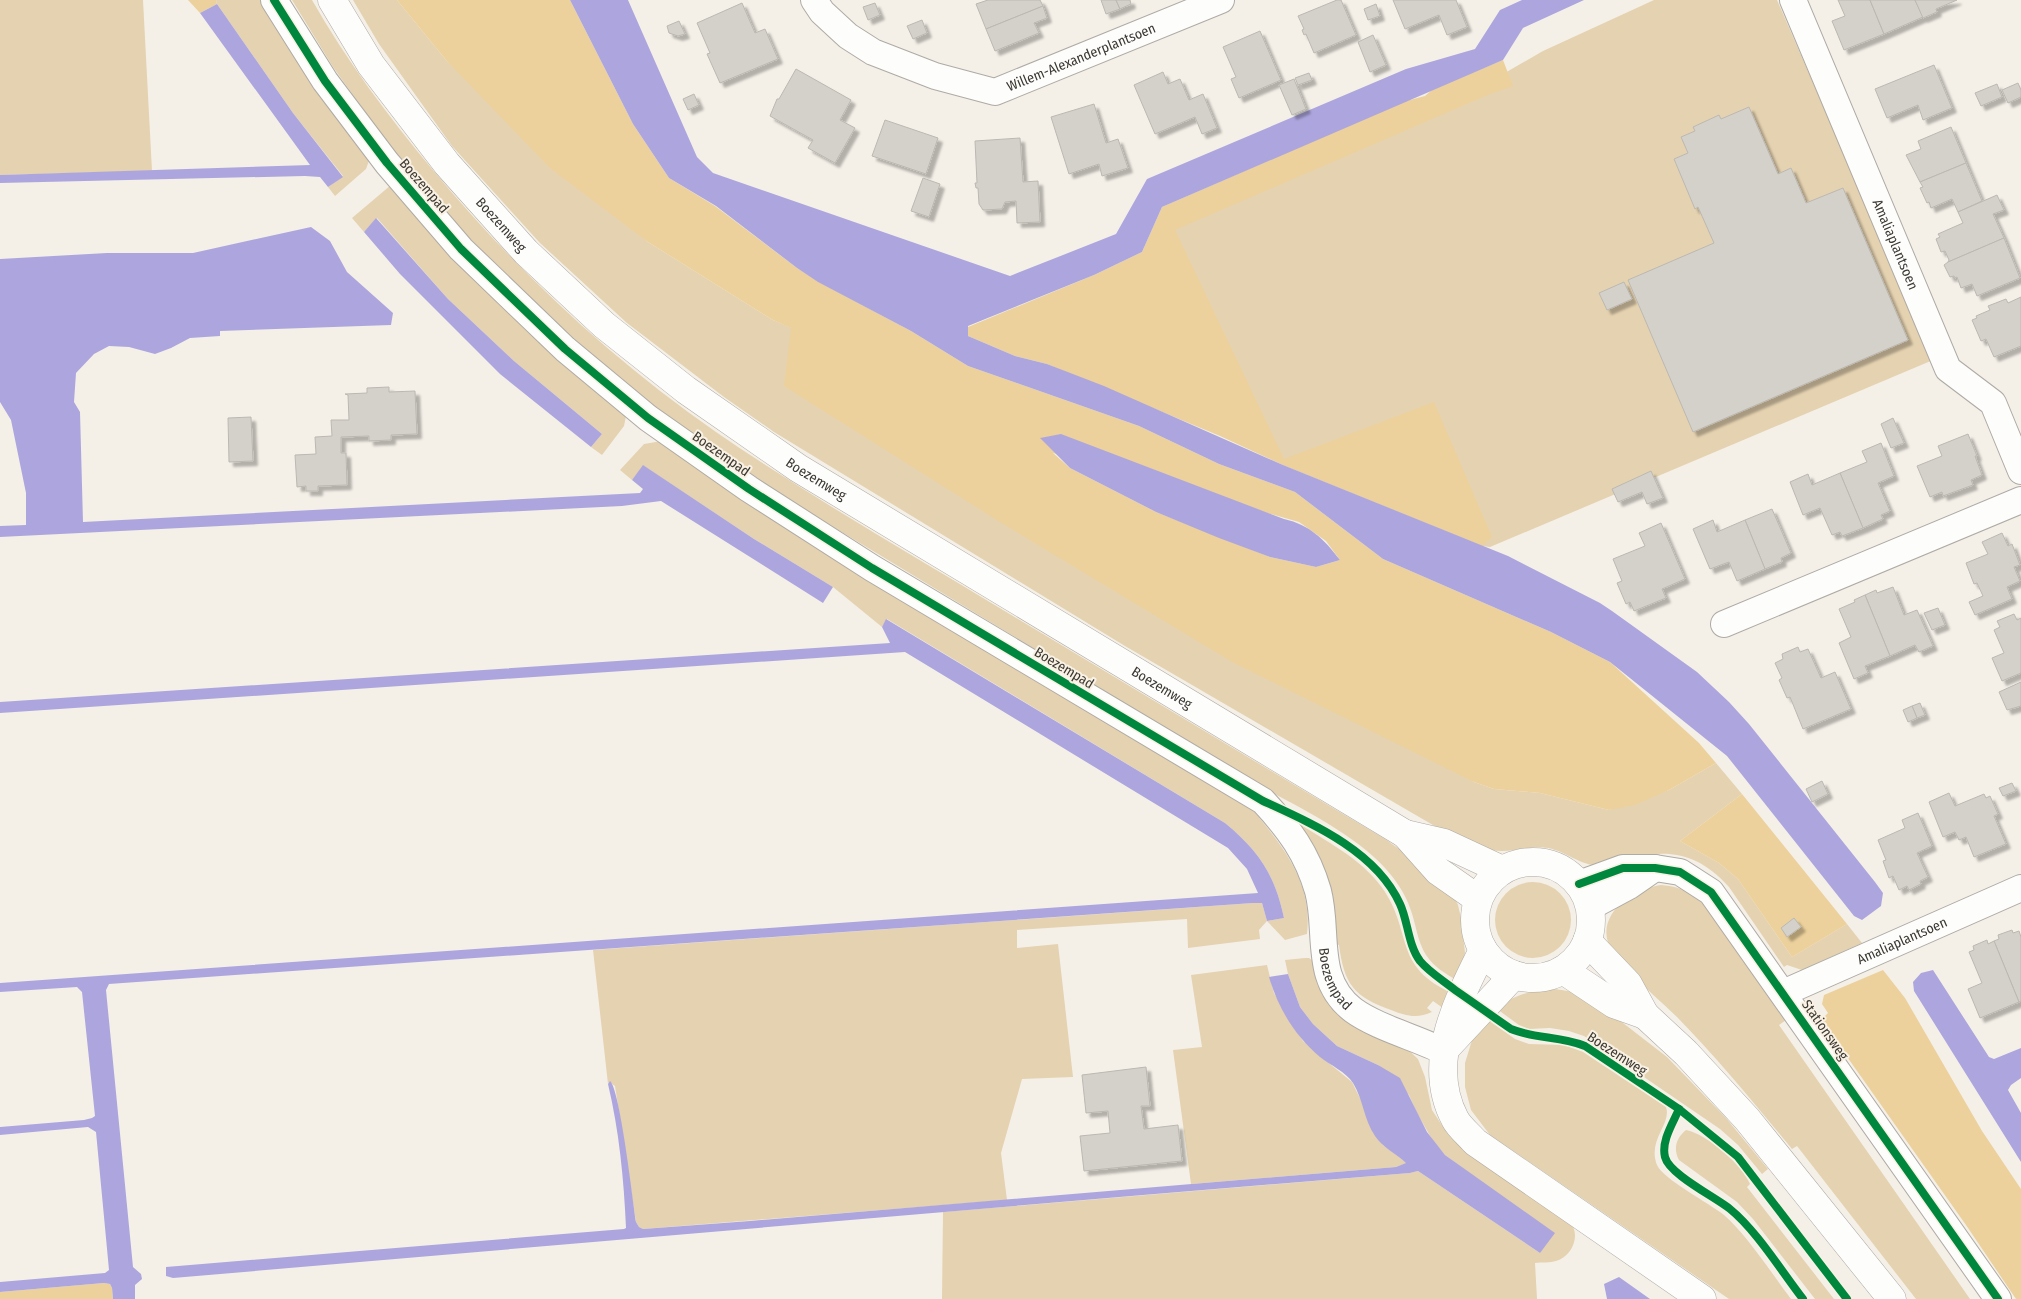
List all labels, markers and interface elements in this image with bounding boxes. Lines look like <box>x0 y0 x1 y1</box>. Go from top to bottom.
street label: Willem-Alexanderplantsoen <box>1004 19 1158 95</box>
street label: Boezempad <box>396 155 452 217</box>
street label: Boezemweg <box>472 194 531 256</box>
street label: Amaliaplantsoen <box>1869 196 1922 292</box>
street label: Boezempad <box>689 428 753 480</box>
street label: Boezemweg <box>783 454 850 504</box>
street label: Boezempad <box>1031 644 1097 692</box>
street label: Boezemweg <box>1129 663 1196 713</box>
street label: Amaliaplantsoen <box>1854 913 1950 968</box>
street label: Boezempad <box>1315 947 1355 1013</box>
street label: Stationsweg <box>1798 997 1852 1064</box>
street label: Boezemweg <box>1584 1028 1650 1080</box>

